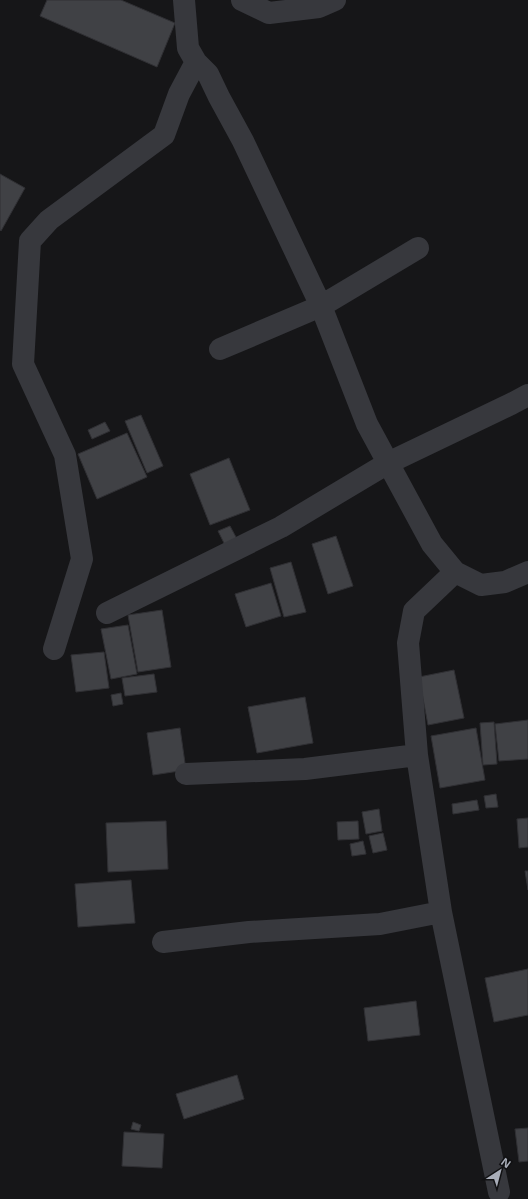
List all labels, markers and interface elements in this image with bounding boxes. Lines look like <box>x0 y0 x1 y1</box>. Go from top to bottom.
north arrow <box>480 1151 520 1191</box>
text: N <box>498 1154 514 1171</box>

